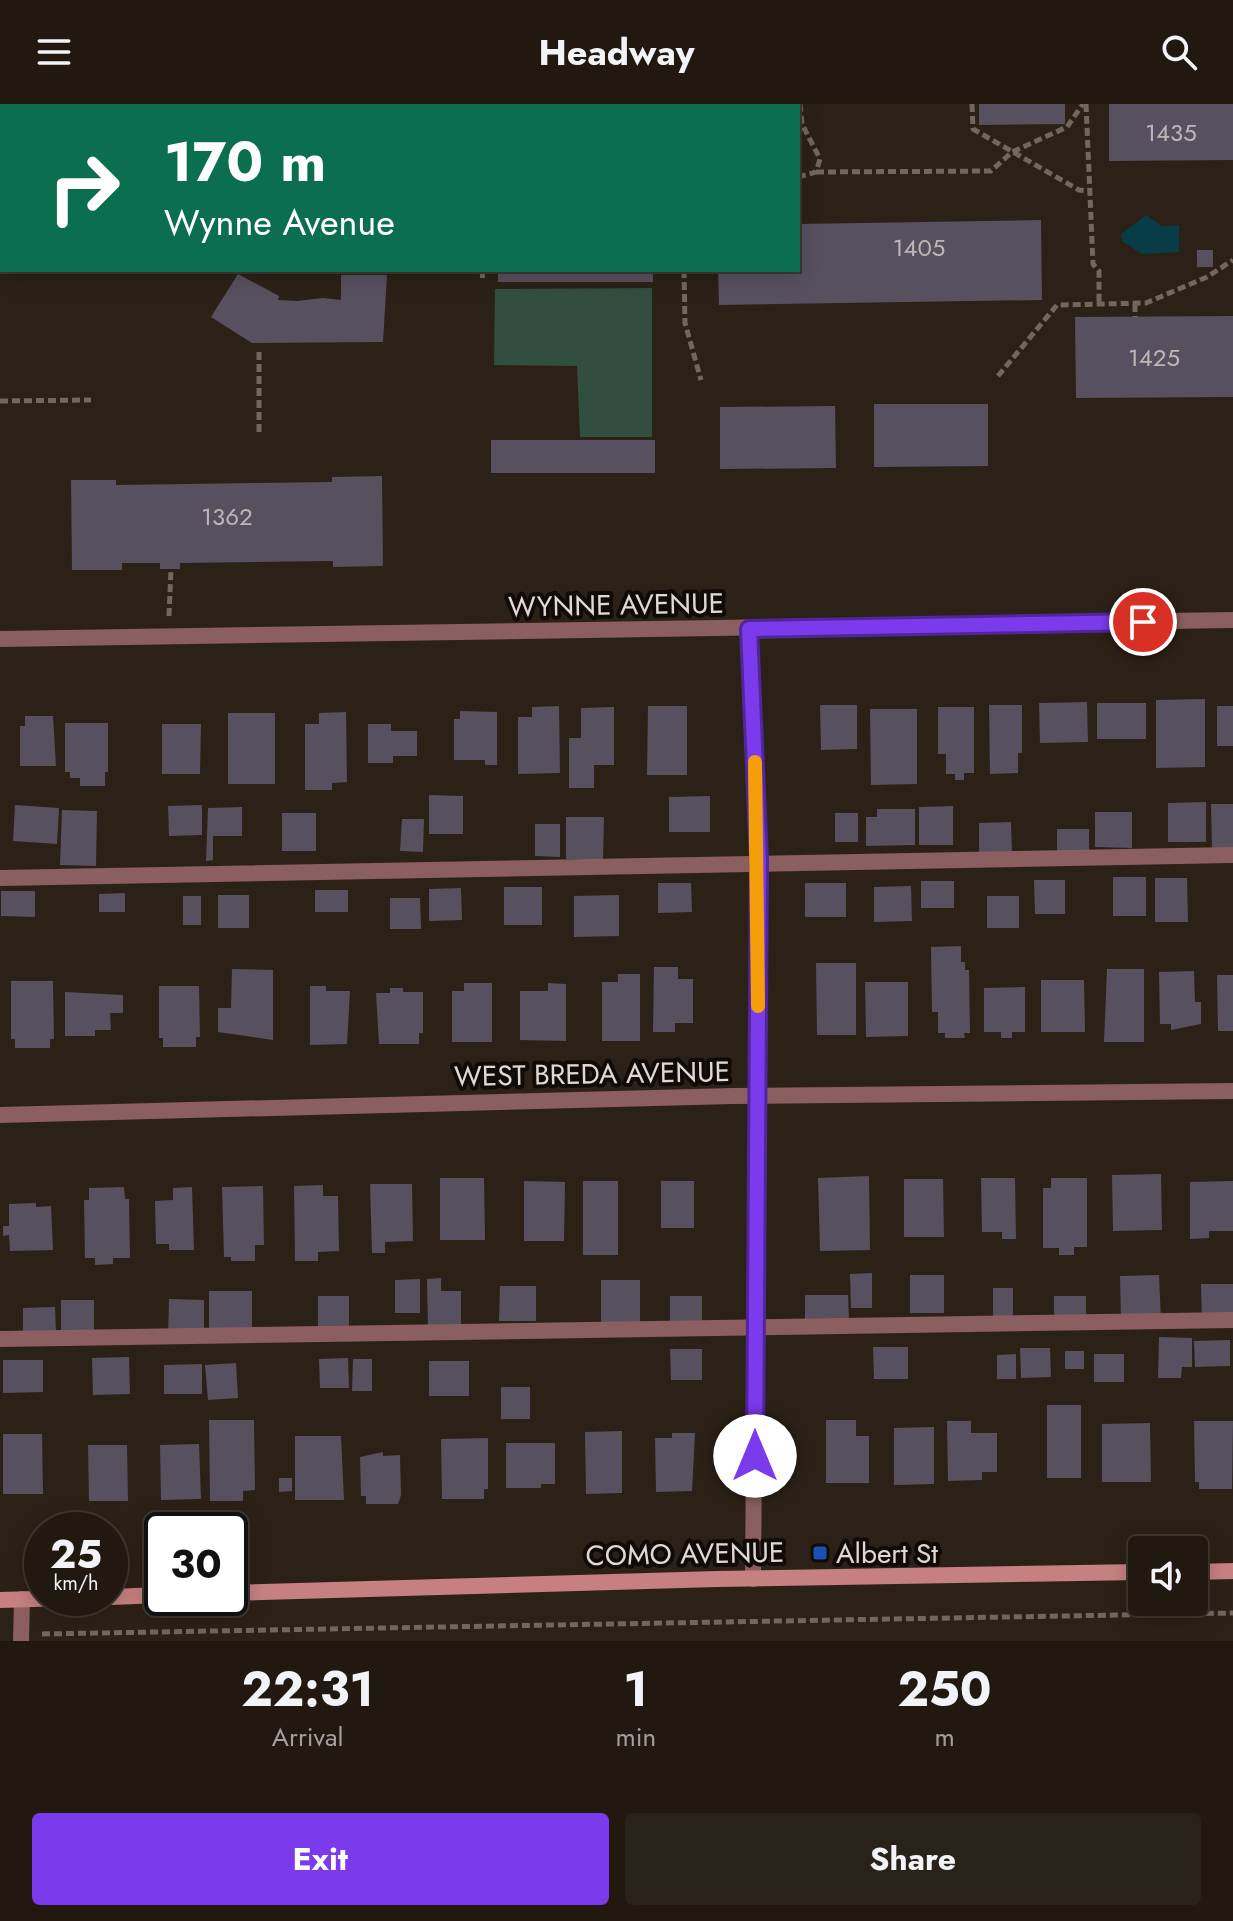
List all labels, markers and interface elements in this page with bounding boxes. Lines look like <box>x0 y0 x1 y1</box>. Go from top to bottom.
text: Headway <box>539 26 694 78</box>
icon: menu <box>32 30 76 74</box>
icon: search <box>1157 30 1201 74</box>
house number: 1435 <box>1145 115 1197 150</box>
text: 170 m <box>164 121 326 202</box>
icon: right <box>32 136 136 240</box>
text: Wynne Avenue <box>164 196 395 248</box>
house number: 1405 <box>893 230 945 265</box>
house number: 1425 <box>1128 340 1180 375</box>
house number: 1362 <box>201 499 253 534</box>
street label: WYNNE AVENUE <box>508 583 724 627</box>
pin <box>1109 588 1177 656</box>
icon: arrive <box>1121 600 1165 644</box>
street label: WEST BREDA AVENUE <box>454 1051 730 1097</box>
position arrow <box>713 1414 797 1498</box>
speed limit sign: 30 <box>144 1512 248 1616</box>
text: 25 <box>50 1525 102 1583</box>
street label: COMO AVENUE <box>585 1532 785 1576</box>
place label: Albert St <box>836 1533 938 1574</box>
map controls <box>1128 1536 1208 1616</box>
button: sound <box>1128 1536 1208 1616</box>
marker: Albert St <box>811 1544 829 1562</box>
text: km/h <box>53 1569 99 1598</box>
text: 22:31 <box>241 1655 374 1724</box>
text: 1 <box>624 1655 648 1724</box>
text: 250 <box>897 1655 992 1724</box>
text: Arrival <box>272 1718 344 1756</box>
text: min <box>615 1718 656 1756</box>
text: m <box>934 1718 955 1756</box>
button: Exit <box>32 1813 609 1905</box>
button: Share <box>625 1813 1201 1905</box>

